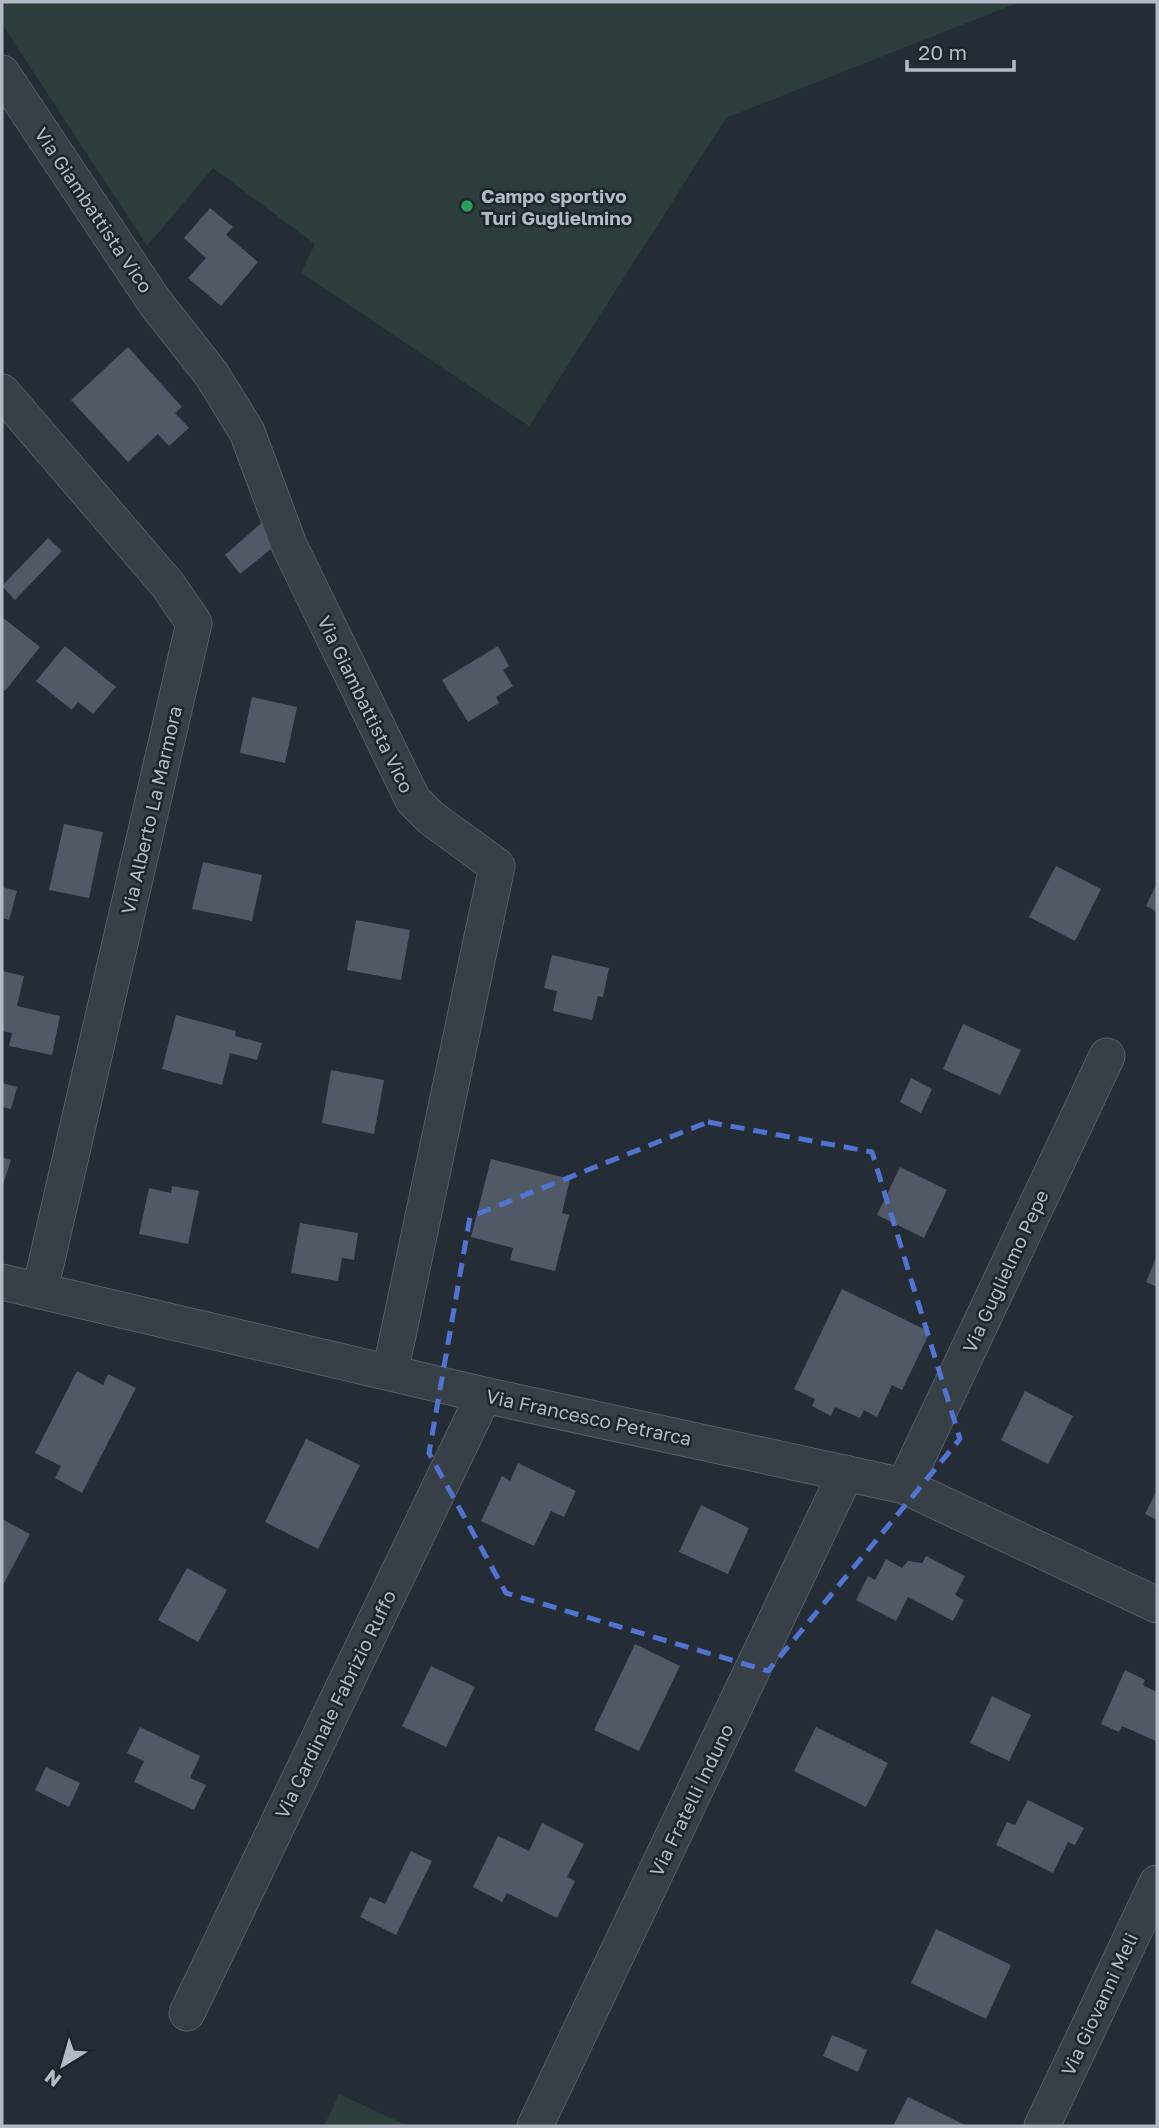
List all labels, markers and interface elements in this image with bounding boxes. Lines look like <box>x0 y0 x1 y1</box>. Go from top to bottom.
scale bar <box>907 28 1014 72</box>
text: 20 m <box>918 39 967 65</box>
street label: Via Giambattista Vico <box>30 123 158 297</box>
place label: Campo sportivo Turi Guglielmino <box>481 184 632 229</box>
marker: Campo sportivo Turi Guglielmino <box>459 198 475 214</box>
street label: Via Giambattista Vico <box>313 612 419 796</box>
street label: Via Alberto La Marmora <box>116 704 186 916</box>
street label: Via Guglielmo Pepe <box>957 1186 1053 1356</box>
street label: Via Francesco Petrarca <box>484 1384 694 1450</box>
street label: Via Cardinale Fabrizio Ruffo <box>270 1586 400 1822</box>
street label: Via Fratelli Induno <box>644 1720 738 1880</box>
street label: Via Giovanni Meli <box>1056 1929 1142 2079</box>
north arrow <box>28 2030 98 2100</box>
text: N <box>40 2065 65 2093</box>

